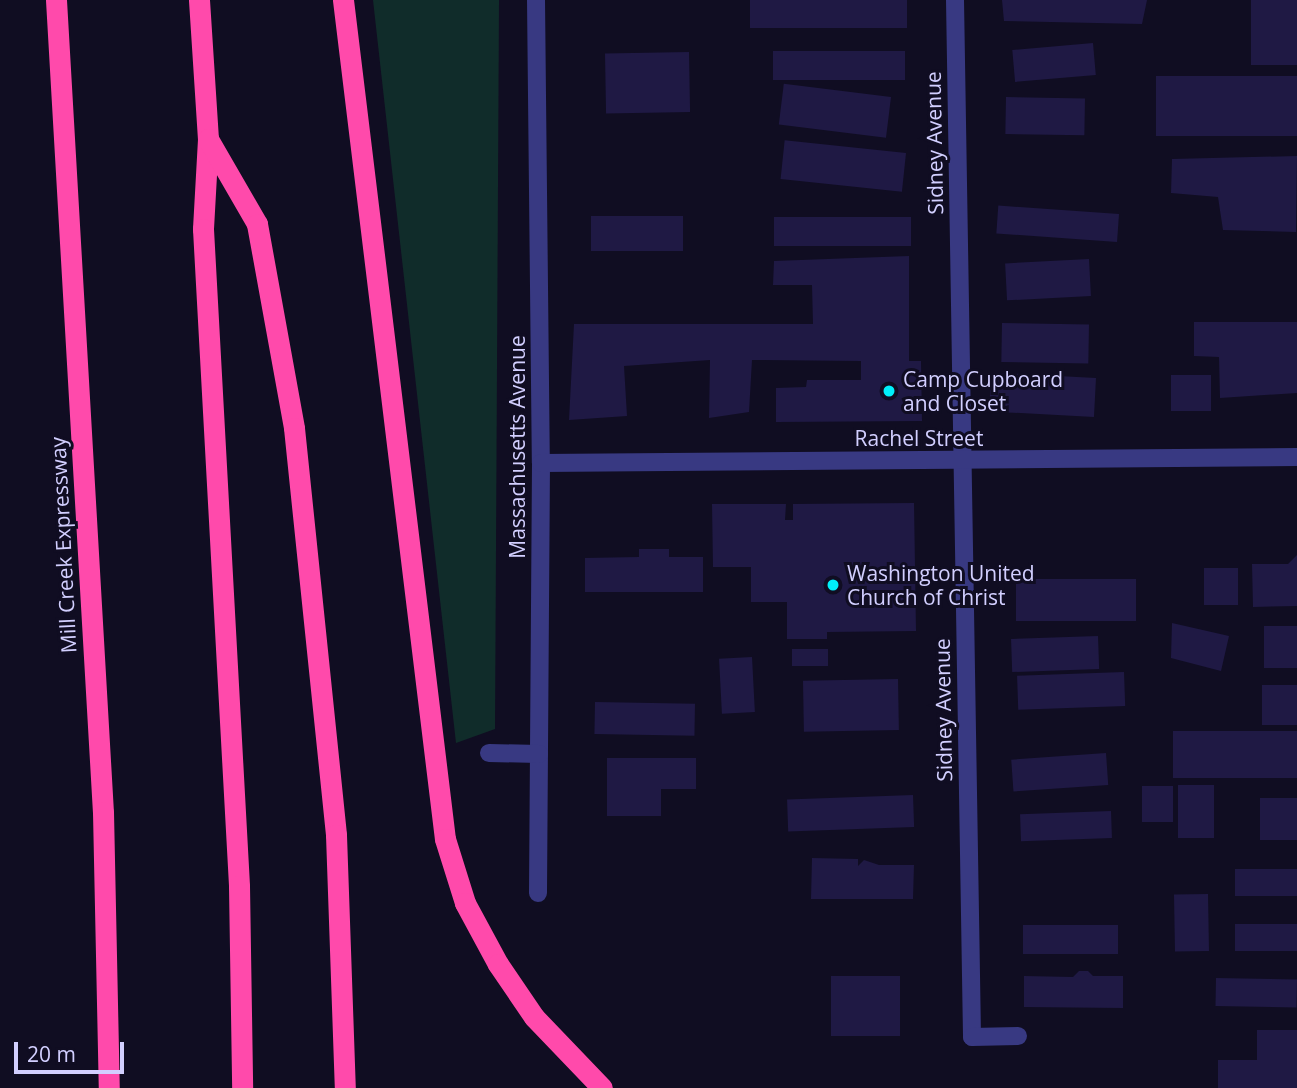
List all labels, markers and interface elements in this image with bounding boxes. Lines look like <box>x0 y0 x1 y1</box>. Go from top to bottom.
street label: Sidney Avenue <box>920 71 948 215</box>
street label: Massachusetts Avenue <box>504 335 530 559</box>
place label: Camp Cupboard and Closet <box>903 366 1063 416</box>
marker: Camp Cupboard and Closet <box>881 383 897 399</box>
street label: Rachel Street <box>855 425 983 451</box>
street label: Mill Creek Expressway <box>45 436 81 654</box>
place label: Washington United Church of Christ <box>847 560 1035 610</box>
marker: Washington United Church of Christ <box>825 577 841 593</box>
street label: Sidney Avenue <box>929 638 957 782</box>
scale bar <box>18 1028 128 1072</box>
text: 20 m <box>27 1040 76 1068</box>

